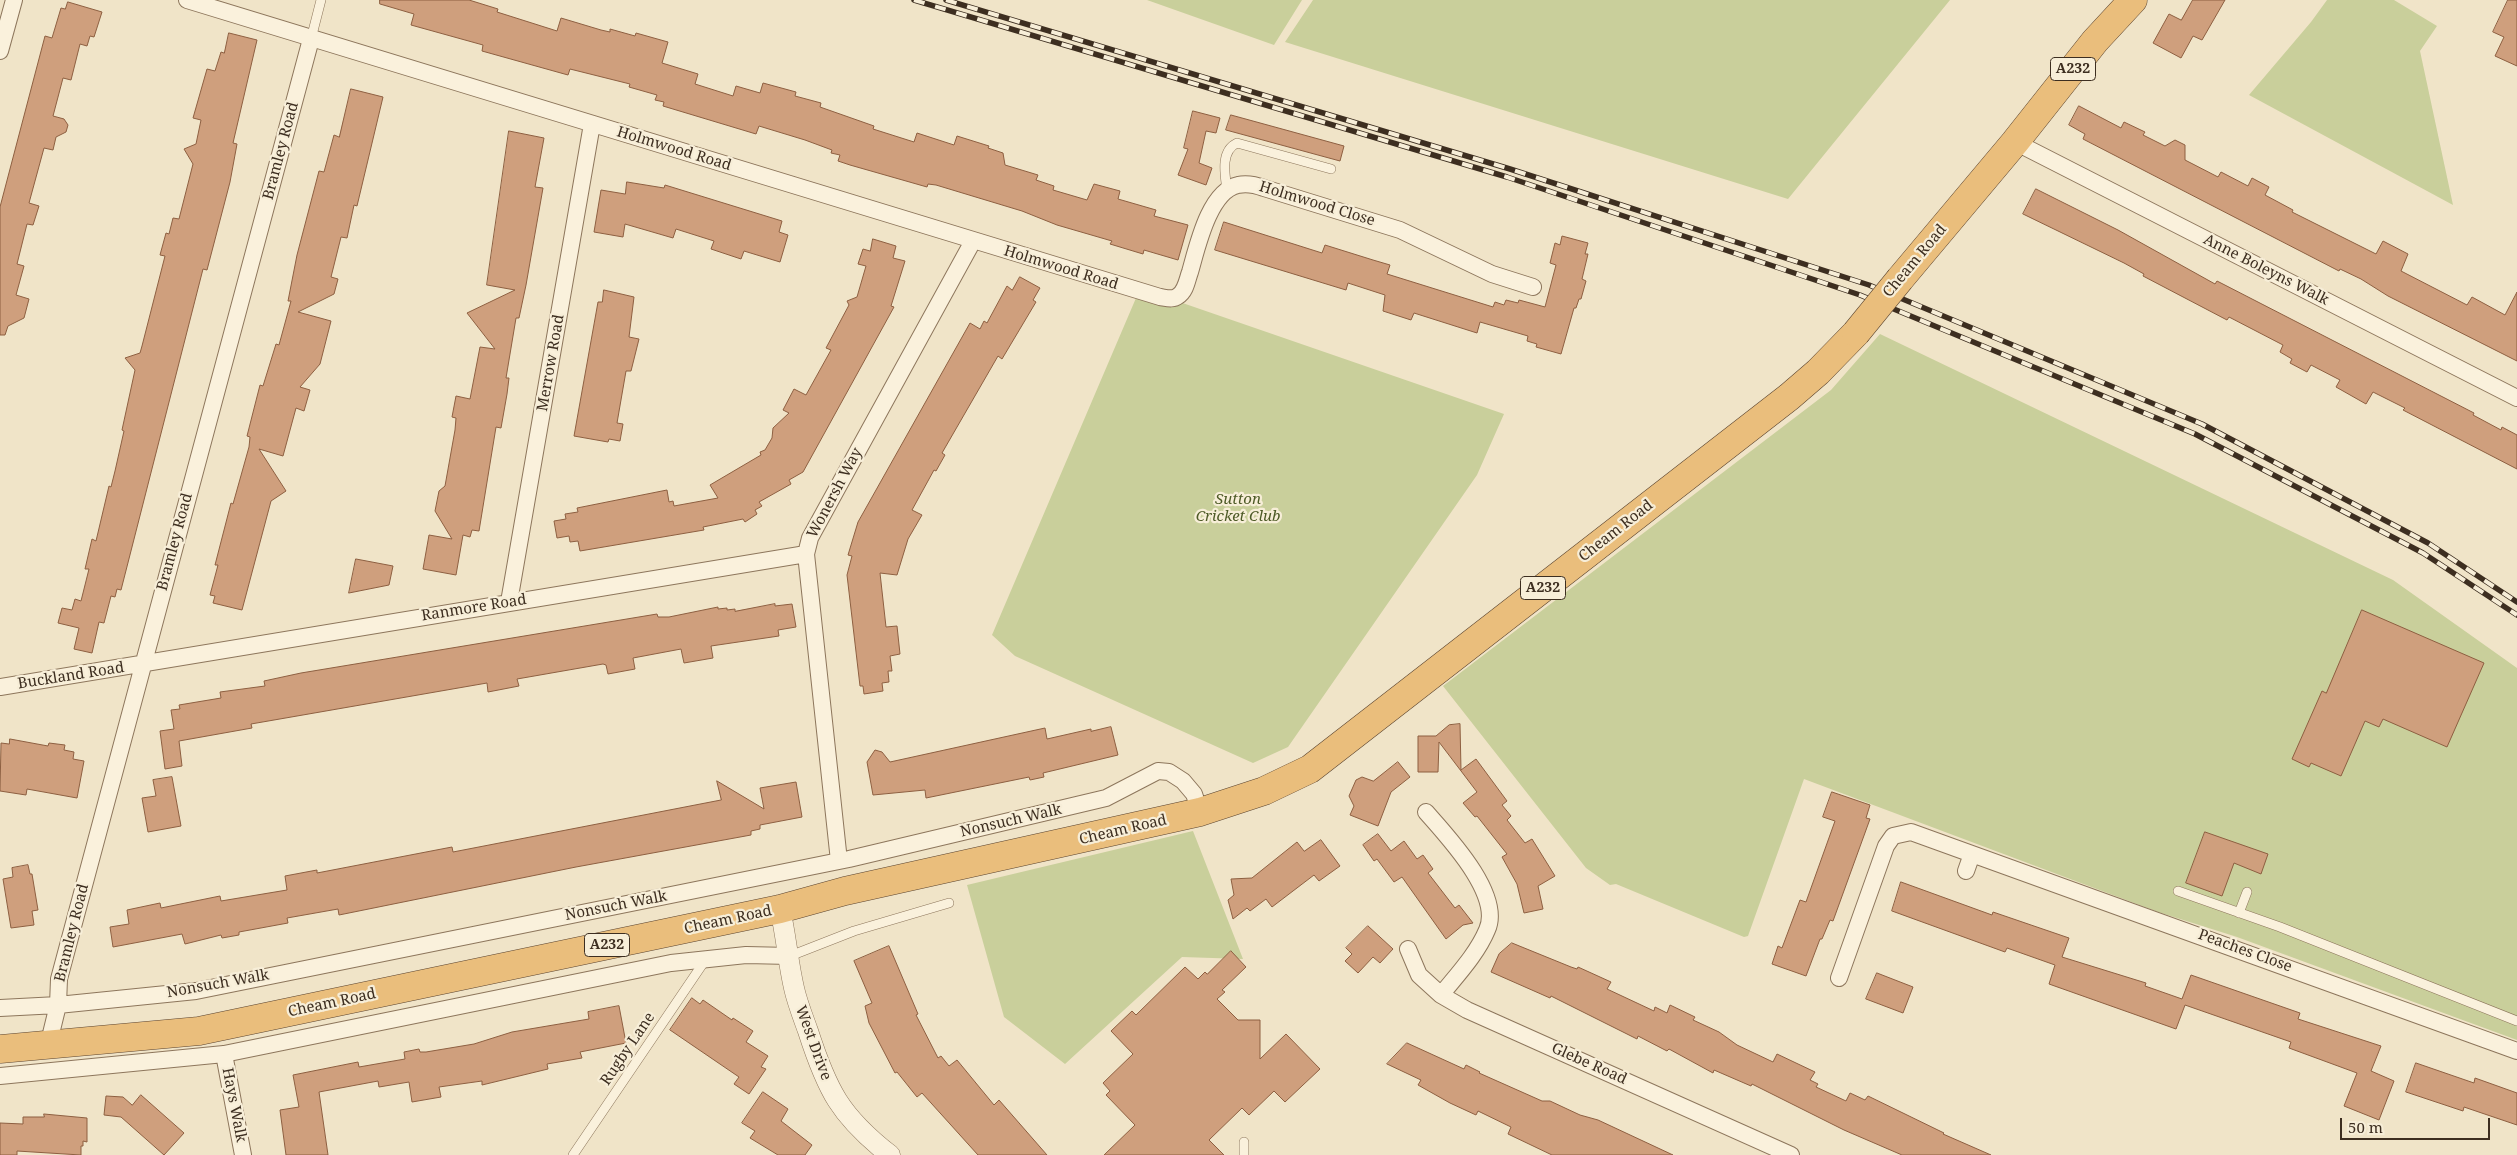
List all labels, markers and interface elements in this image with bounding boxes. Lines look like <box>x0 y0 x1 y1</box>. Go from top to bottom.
road number: A232 <box>2050 58 2096 80</box>
street label: Bramley Road <box>259 100 303 202</box>
street label: Holmwood Road <box>615 123 733 175</box>
street label: Holmwood Close <box>1257 178 1377 230</box>
street label: Cheam Road <box>1879 221 1951 301</box>
street label: Anne Boleyns Walk <box>2200 231 2332 309</box>
street label: Holmwood Road <box>1002 242 1120 294</box>
street label: Merrow Road <box>534 313 568 413</box>
street label: Wonersh Way <box>804 445 866 541</box>
street label: Bramley Road <box>153 491 197 593</box>
park label: Sutton Cricket Club <box>1196 491 1280 526</box>
street label: Cheam Road <box>1575 496 1657 566</box>
road number: A232 <box>1520 576 1566 600</box>
street label: Ranmore Road <box>420 591 528 625</box>
street label: Buckland Road <box>16 659 126 693</box>
street label: Nonsuch Walk <box>959 801 1063 841</box>
street label: Cheam Road <box>1077 811 1169 849</box>
street label: Bramley Road <box>51 882 93 984</box>
street label: Nonsuch Walk <box>564 887 668 925</box>
street label: Cheam Road <box>682 902 774 938</box>
street label: Peaches Close <box>2196 926 2294 976</box>
road number: A232 <box>584 934 630 956</box>
street label: Nonsuch Walk <box>166 966 270 1002</box>
street label: Cheam Road <box>286 985 378 1021</box>
street label: West Drive <box>791 1003 835 1083</box>
street label: Rugby Lane <box>597 1009 659 1089</box>
street label: Glebe Road <box>1548 1039 1630 1089</box>
street label: Hays Walk <box>218 1066 250 1144</box>
scale bar <box>2342 1108 2492 1140</box>
text: 50 m <box>2348 1117 2383 1137</box>

